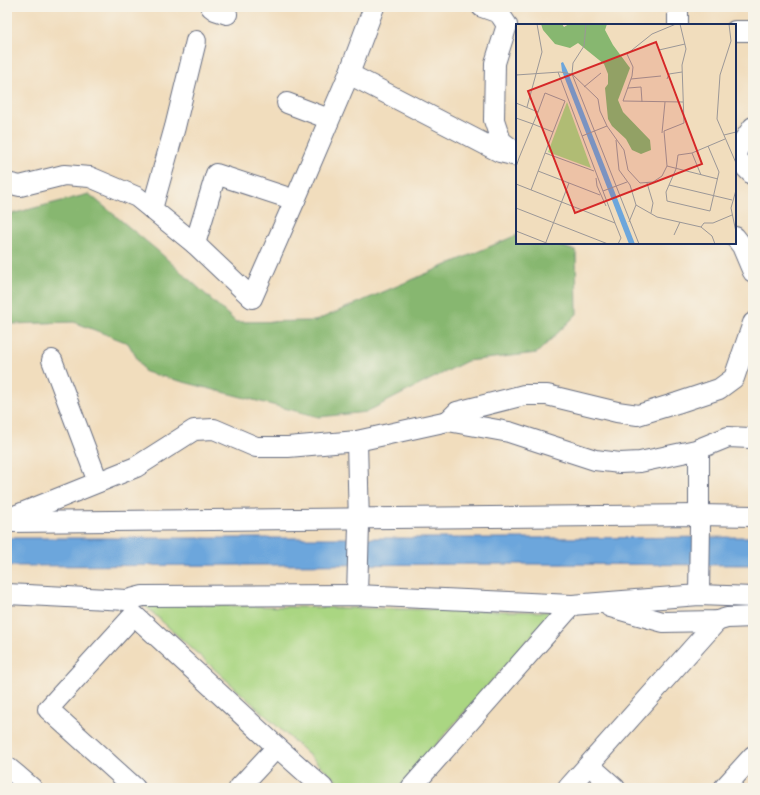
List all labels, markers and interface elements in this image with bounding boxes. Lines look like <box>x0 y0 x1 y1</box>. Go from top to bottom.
inset map <box>516 24 736 244</box>

